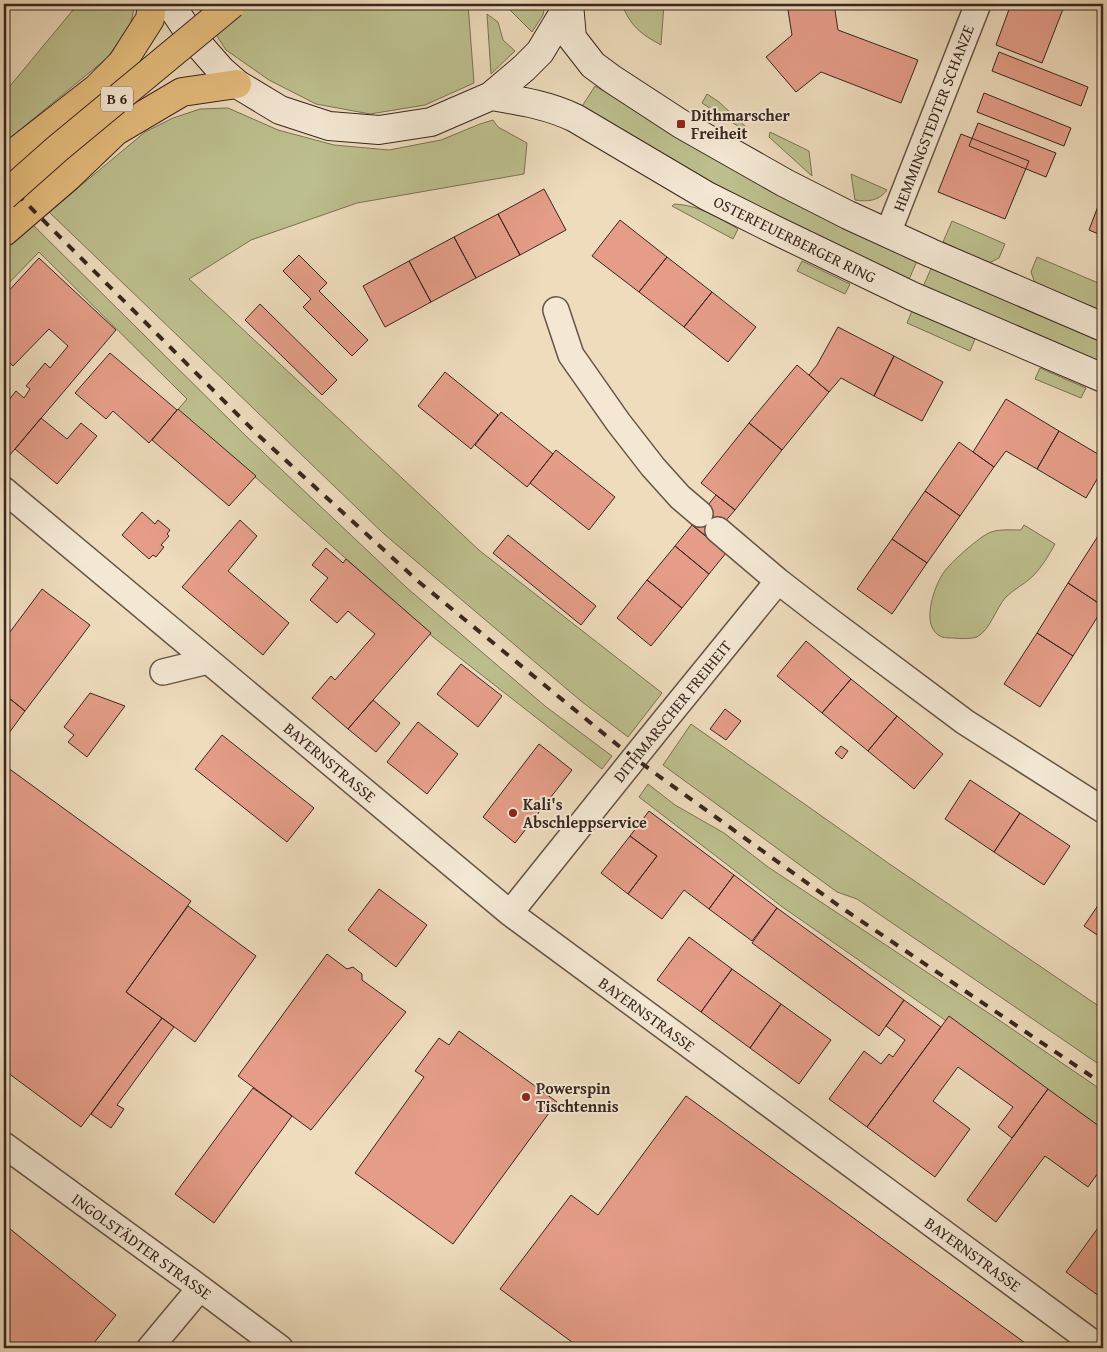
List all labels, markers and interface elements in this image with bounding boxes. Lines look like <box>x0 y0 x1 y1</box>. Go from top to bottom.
street label: HEMMINGSTEDTER SCHANZE <box>886 21 980 215</box>
road number: B 6 <box>101 86 133 112</box>
place label: Dithmarscher Freiheit <box>691 103 790 145</box>
marker: Dithmarscher Freiheit <box>675 118 687 130</box>
street label: OSTERFEUERBERGER RING <box>710 189 881 289</box>
street label: DITHMARSCHER FREIHEIT <box>607 635 737 787</box>
street label: BAYERNSTRASSE <box>279 716 381 808</box>
place label: Kali's Abschleppservice <box>523 792 647 834</box>
marker: Kali's Abschleppservice <box>507 807 519 819</box>
street label: BAYERNSTRASSE <box>594 971 700 1057</box>
place label: Powerspin Tischtennis <box>536 1076 619 1118</box>
marker: Powerspin Tischtennis <box>520 1091 532 1103</box>
street label: INGOLSTÄDTER STRASSE <box>67 1187 217 1305</box>
street label: BAYERNSTRASSE <box>920 1211 1026 1297</box>

